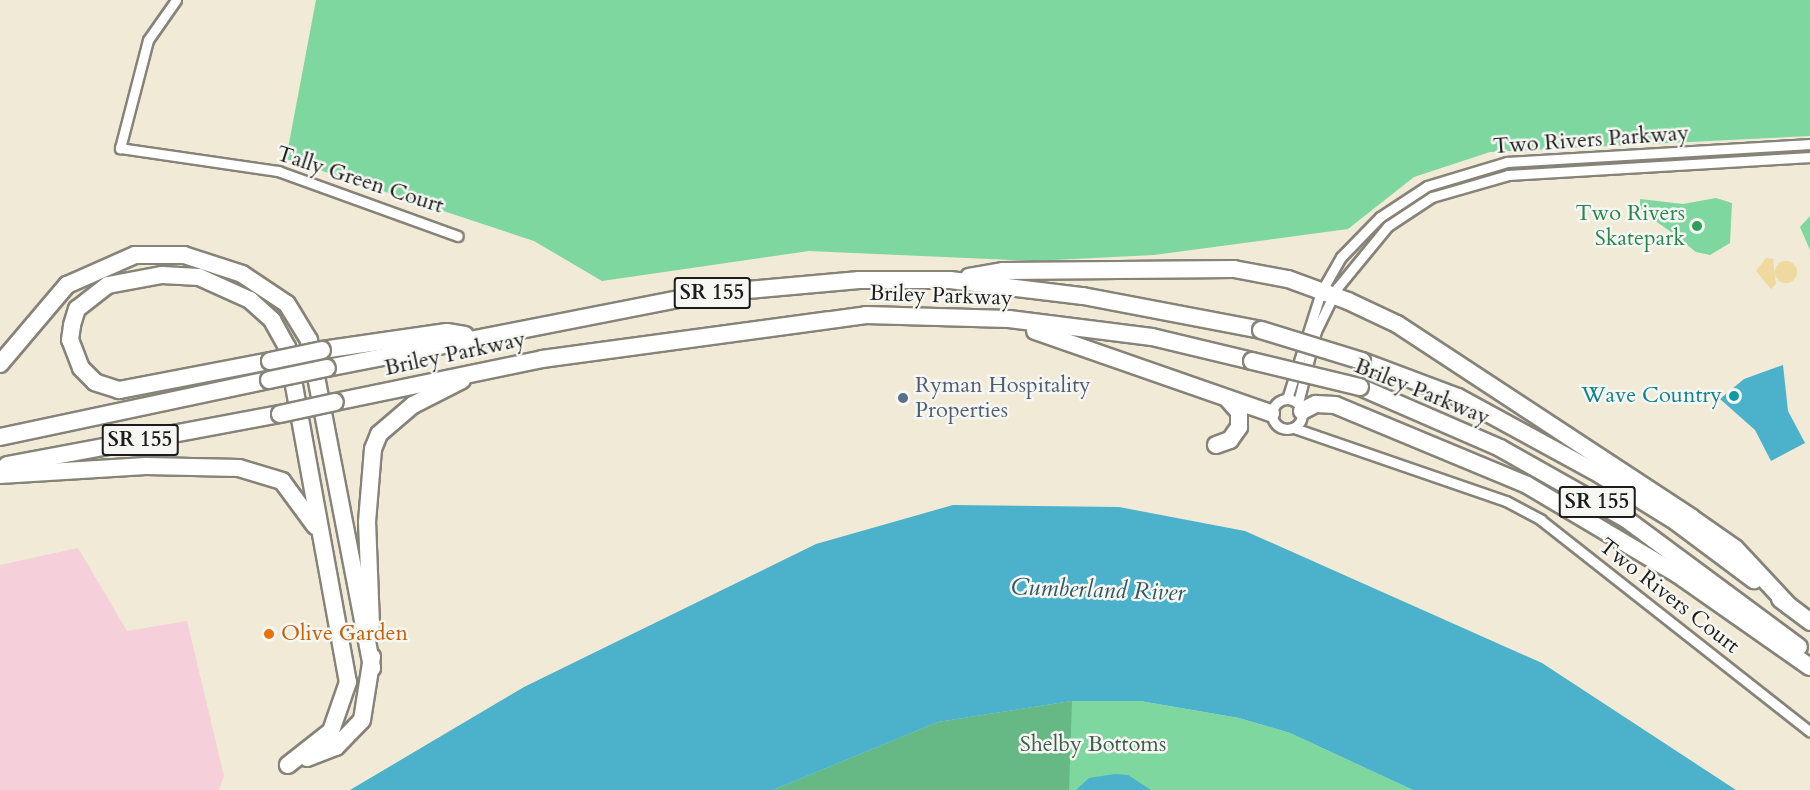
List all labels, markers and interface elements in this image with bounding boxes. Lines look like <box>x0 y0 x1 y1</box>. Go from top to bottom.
street label: Two Rivers Parkway <box>1492 120 1690 160</box>
street label: Tally Green Court <box>273 141 447 219</box>
place label: Two Rivers Skatepark <box>1575 200 1685 252</box>
marker: Two Rivers Skatepark <box>1690 219 1704 233</box>
road number: SR 155 <box>673 275 751 311</box>
street label: Briley Parkway <box>869 280 1013 312</box>
street label: Briley Parkway <box>382 326 528 382</box>
street label: Briley Parkway <box>1351 353 1493 431</box>
place label: Ryman Hospitality Properties <box>915 372 1091 424</box>
place label: Wave Country <box>1581 383 1722 409</box>
marker: Wave Country <box>1727 389 1741 403</box>
marker: Ryman Hospitality Properties <box>896 391 910 405</box>
road number: SR 155 <box>101 422 179 458</box>
road number: SR 155 <box>1558 484 1636 520</box>
street label: Two Rivers Court <box>1593 533 1745 659</box>
water label: Cumberland River <box>1010 573 1186 607</box>
place label: Olive Garden <box>281 621 408 647</box>
marker: Olive Garden <box>262 627 276 641</box>
park label: Shelby Bottoms <box>1020 732 1166 758</box>

